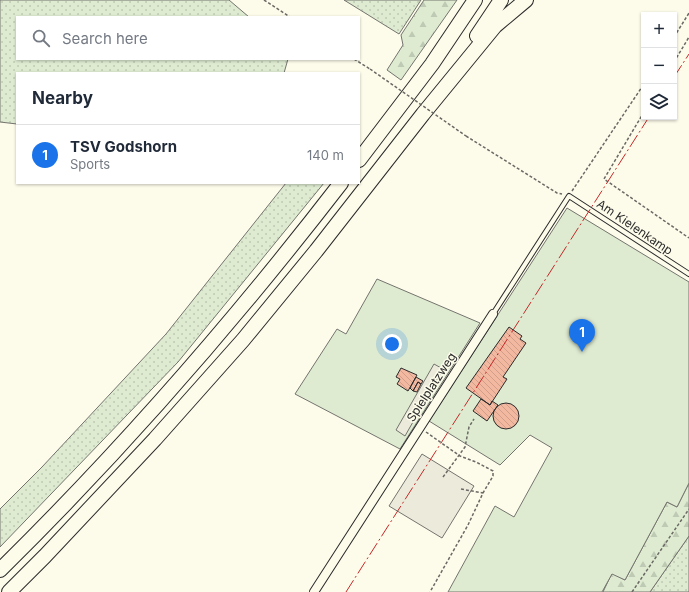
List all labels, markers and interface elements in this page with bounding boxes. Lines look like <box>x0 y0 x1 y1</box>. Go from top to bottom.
map controls <box>641 12 677 120</box>
button: + <box>641 12 677 48</box>
search box <box>16 16 360 60</box>
icon: search <box>30 27 52 49</box>
text: Search here <box>62 29 148 48</box>
button: − <box>641 48 677 84</box>
button: layers <box>641 84 677 120</box>
text: Nearby <box>32 88 93 108</box>
text: TSV Godshorn <box>70 137 177 156</box>
text: 1 <box>42 147 48 163</box>
text: 140 m <box>307 147 344 163</box>
text: Sports <box>70 156 110 172</box>
street label: Am Kielenkamp <box>594 196 676 258</box>
pin: 1 <box>569 319 595 352</box>
your location <box>382 334 402 354</box>
street label: Spielplatzweg <box>403 350 459 424</box>

